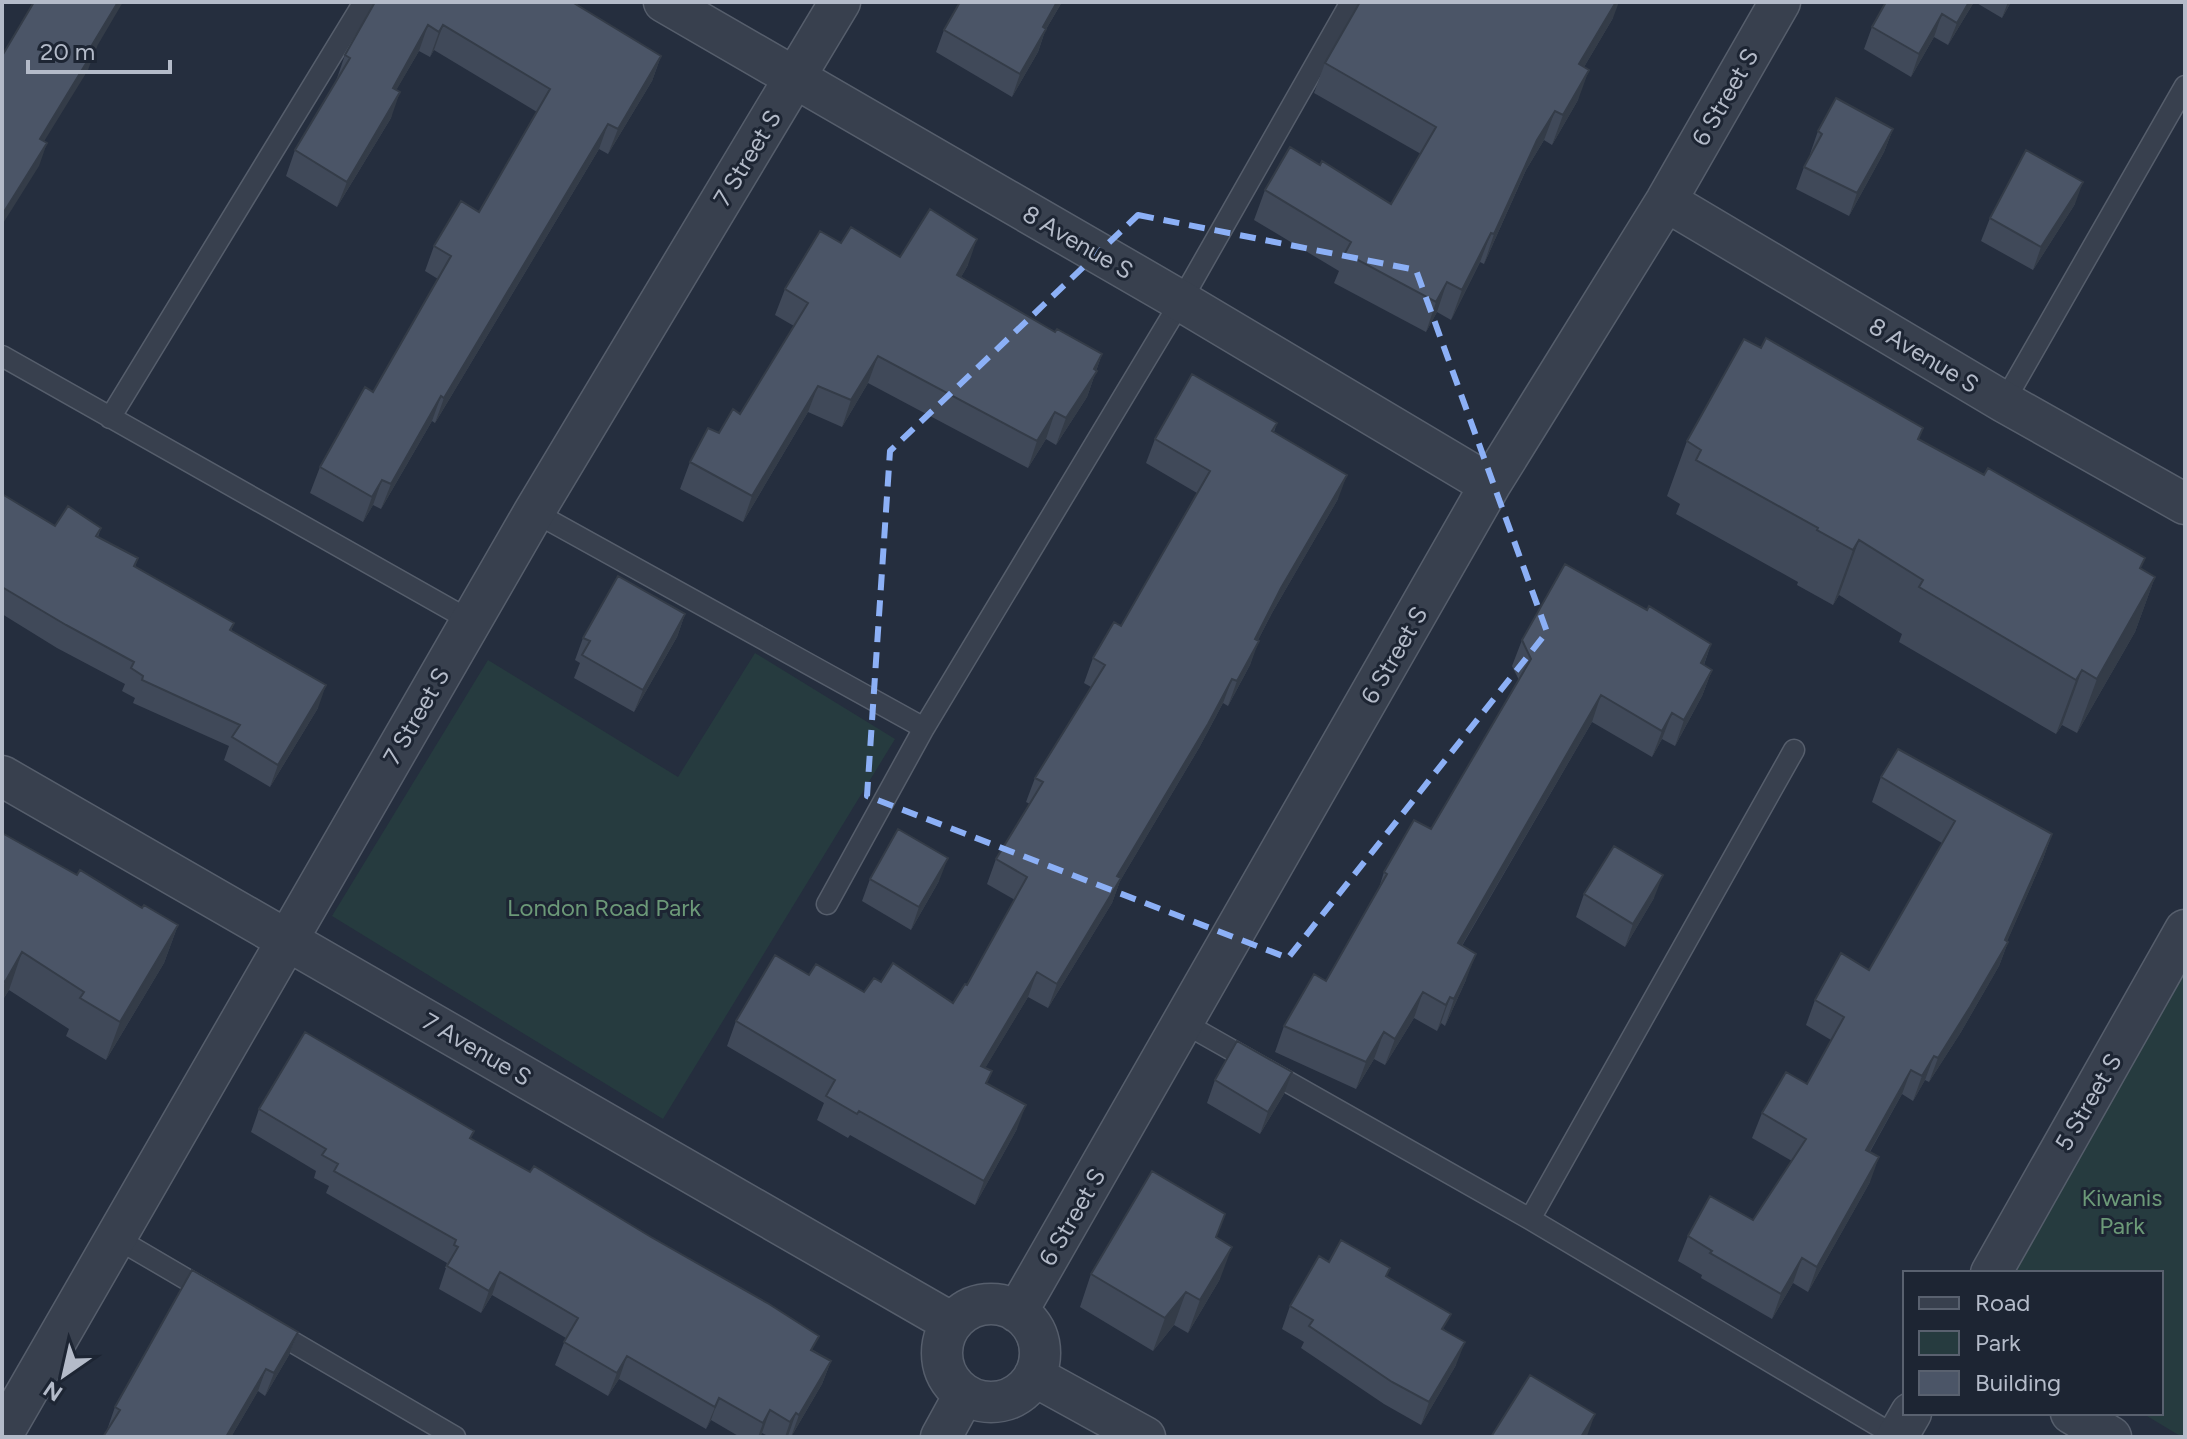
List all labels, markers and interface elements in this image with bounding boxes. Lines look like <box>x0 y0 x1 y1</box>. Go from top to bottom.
scale bar <box>28 24 170 74</box>
text: 20 m <box>40 37 95 66</box>
street label: 6 Street S <box>1686 43 1764 151</box>
street label: 7 Street S <box>707 105 787 211</box>
street label: 8 Avenue S <box>1018 199 1138 285</box>
street label: 8 Avenue S <box>1864 311 1984 399</box>
street label: 6 Street S <box>1355 601 1433 709</box>
street label: 7 Street S <box>377 663 455 769</box>
park label: London Road Park <box>507 893 701 922</box>
street label: 7 Avenue S <box>418 1006 536 1092</box>
street label: 5 Street S <box>2049 1048 2127 1156</box>
street label: 6 Street S <box>1033 1163 1111 1271</box>
park label: Kiwanis Park <box>2081 1183 2163 1240</box>
legend <box>1903 1271 2163 1415</box>
text: Road <box>1975 1288 2030 1317</box>
text: Park <box>1975 1328 2021 1357</box>
north arrow <box>24 1335 104 1415</box>
text: Building <box>1975 1368 2061 1397</box>
text: N <box>38 1375 68 1407</box>

